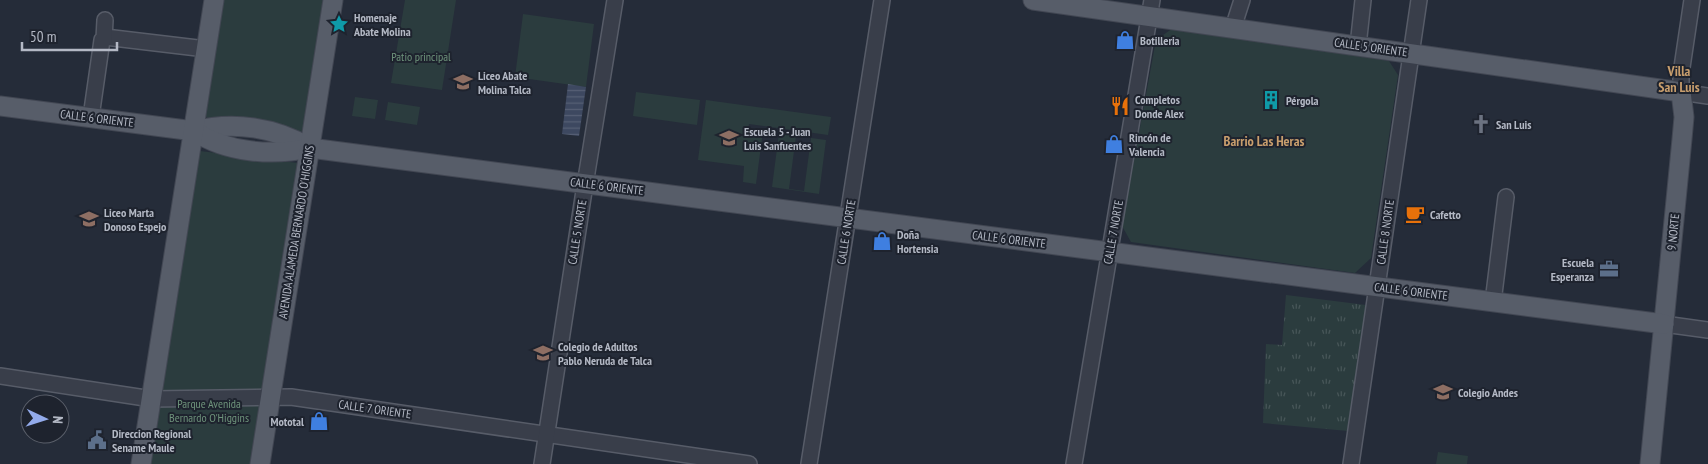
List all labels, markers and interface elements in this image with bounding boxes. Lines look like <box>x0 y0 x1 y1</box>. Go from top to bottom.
place label: Homenaje Abate Molina <box>353 10 411 39</box>
place icon: Homenaje Abate Molina <box>328 13 350 35</box>
scale bar <box>22 20 118 52</box>
text: 50 m <box>30 27 56 46</box>
shop icon: Botilleria <box>1114 29 1136 51</box>
place label: Botilleria <box>1140 33 1180 48</box>
street label: CALLE 5 ORIENTE <box>1333 34 1409 60</box>
park label: Patio principal <box>391 49 451 64</box>
district label: Villa San Luis <box>1658 62 1700 96</box>
place label: Liceo Abate Molina Talca <box>478 68 531 97</box>
school or university icon: Liceo Abate Molina Talca <box>452 71 474 93</box>
building icon: Pérgola <box>1260 89 1282 111</box>
place label: Completos Donde Alex <box>1135 92 1185 121</box>
place label: Pérgola <box>1286 93 1319 108</box>
restaurant icon: Completos Donde Alex <box>1109 95 1131 117</box>
street label: CALLE 6 ORIENTE <box>59 106 135 130</box>
church icon: San Luis <box>1470 113 1492 135</box>
place label: San Luis <box>1496 117 1531 132</box>
place label: Escuela 5 - Juan Luis Sanfuentes <box>744 124 811 153</box>
school or university icon: Escuela 5 - Juan Luis Sanfuentes <box>718 127 740 149</box>
place label: Rincón de Valencia <box>1128 130 1171 159</box>
district label: Barrio Las Heras <box>1224 132 1305 150</box>
shop icon: Rincón de Valencia <box>1103 133 1125 155</box>
street label: AVENIDA ALAMEDA BERNARDO O'HIGGINS <box>275 144 317 320</box>
street label: CALLE 6 ORIENTE <box>569 174 645 198</box>
street label: CALLE 5 NORTE <box>564 199 590 265</box>
street label: CALLE 6 NORTE <box>833 199 859 265</box>
street label: CALLE 7 NORTE <box>1100 199 1126 265</box>
street label: CALLE 8 NORTE <box>1373 199 1397 265</box>
cafe icon: Cafetto <box>1404 203 1426 225</box>
place label: Liceo Marta Donoso Espejo <box>104 205 167 234</box>
place label: Cafetto <box>1430 207 1462 222</box>
school or university icon: Liceo Marta Donoso Espejo <box>78 208 100 230</box>
street label: 9 NORTE <box>1664 213 1682 251</box>
place label: Doña Hortensia <box>897 227 938 256</box>
street label: CALLE 6 ORIENTE <box>971 227 1047 251</box>
shop icon: Doña Hortensia <box>871 230 893 252</box>
place label: Escuela Esperanza <box>1551 255 1594 284</box>
office icon: Escuela Esperanza <box>1598 258 1620 280</box>
street label: CALLE 6 ORIENTE <box>1373 279 1449 303</box>
place label: Colegio de Adultos Pablo Neruda de Talca <box>558 339 652 368</box>
school or university icon: Colegio de Adultos Pablo Neruda de Talca <box>532 342 554 364</box>
school or university icon: Colegio Andes <box>1432 381 1454 403</box>
place label: Colegio Andes <box>1458 385 1518 400</box>
north arrow <box>20 394 70 444</box>
park label: Parque Avenida Bernardo O'Higgins <box>169 396 249 425</box>
street label: CALLE 7 ORIENTE <box>338 396 412 422</box>
shop icon: Mototal <box>308 410 330 432</box>
place label: Mototal <box>270 414 304 429</box>
text: N <box>49 416 67 424</box>
place label: Direccion Regional Sename Maule <box>112 426 191 455</box>
public building icon: Direccion Regional Sename Maule <box>86 429 108 451</box>

